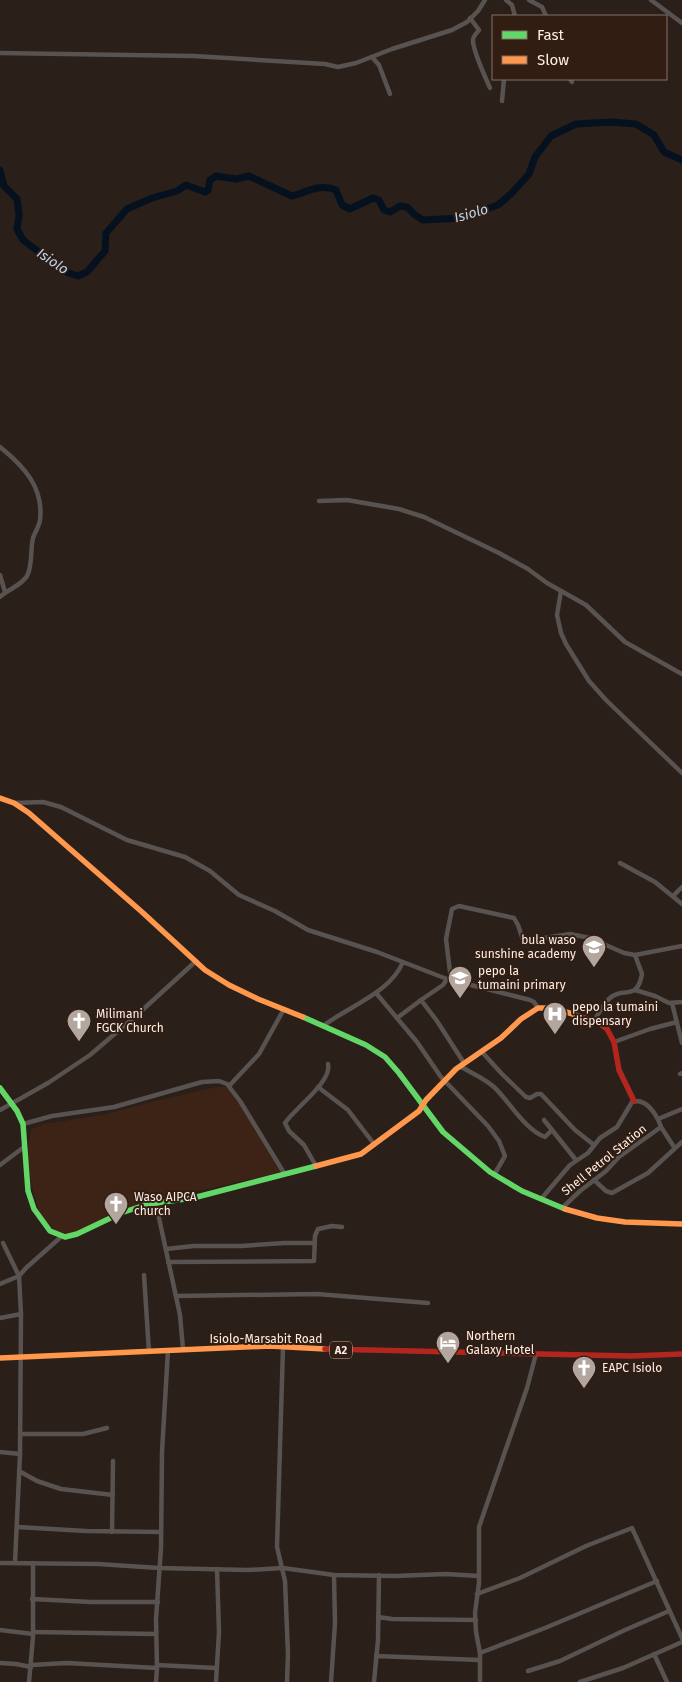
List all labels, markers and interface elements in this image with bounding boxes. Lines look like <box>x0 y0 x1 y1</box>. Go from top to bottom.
legend <box>492 15 667 80</box>
text: Fast <box>537 26 564 44</box>
text: Slow <box>537 51 569 69</box>
water label: Isiolo <box>452 201 490 226</box>
water label: Isiolo <box>34 245 72 278</box>
place label: bula waso sunshine academy <box>475 933 576 961</box>
school or university icon: bula waso sunshine academy <box>581 934 607 968</box>
place label: pepo la tumaini primary <box>478 964 566 992</box>
school or university icon: pepo la tumaini primary <box>447 965 473 999</box>
place label: pepo la tumaini dispensary <box>572 1000 658 1028</box>
hospital icon: pepo la tumaini dispensary <box>542 1001 568 1035</box>
place label: Milimani FGCK Church <box>96 1007 164 1035</box>
church icon: Milimani FGCK Church <box>66 1008 92 1042</box>
street label: Shell Petrol Station <box>559 1122 649 1198</box>
place label: Waso AIPCA church <box>134 1190 197 1218</box>
church icon: Waso AIPCA church <box>103 1191 129 1225</box>
place label: Northern Galaxy Hotel <box>466 1329 535 1357</box>
hotel icon: Northern Galaxy Hotel <box>435 1330 461 1364</box>
street label: Isiolo-Marsabit Road <box>210 1332 322 1346</box>
road number: A2 <box>330 1342 352 1358</box>
church icon: EAPC Isiolo <box>571 1355 597 1389</box>
place label: EAPC Isiolo <box>602 1361 662 1375</box>

